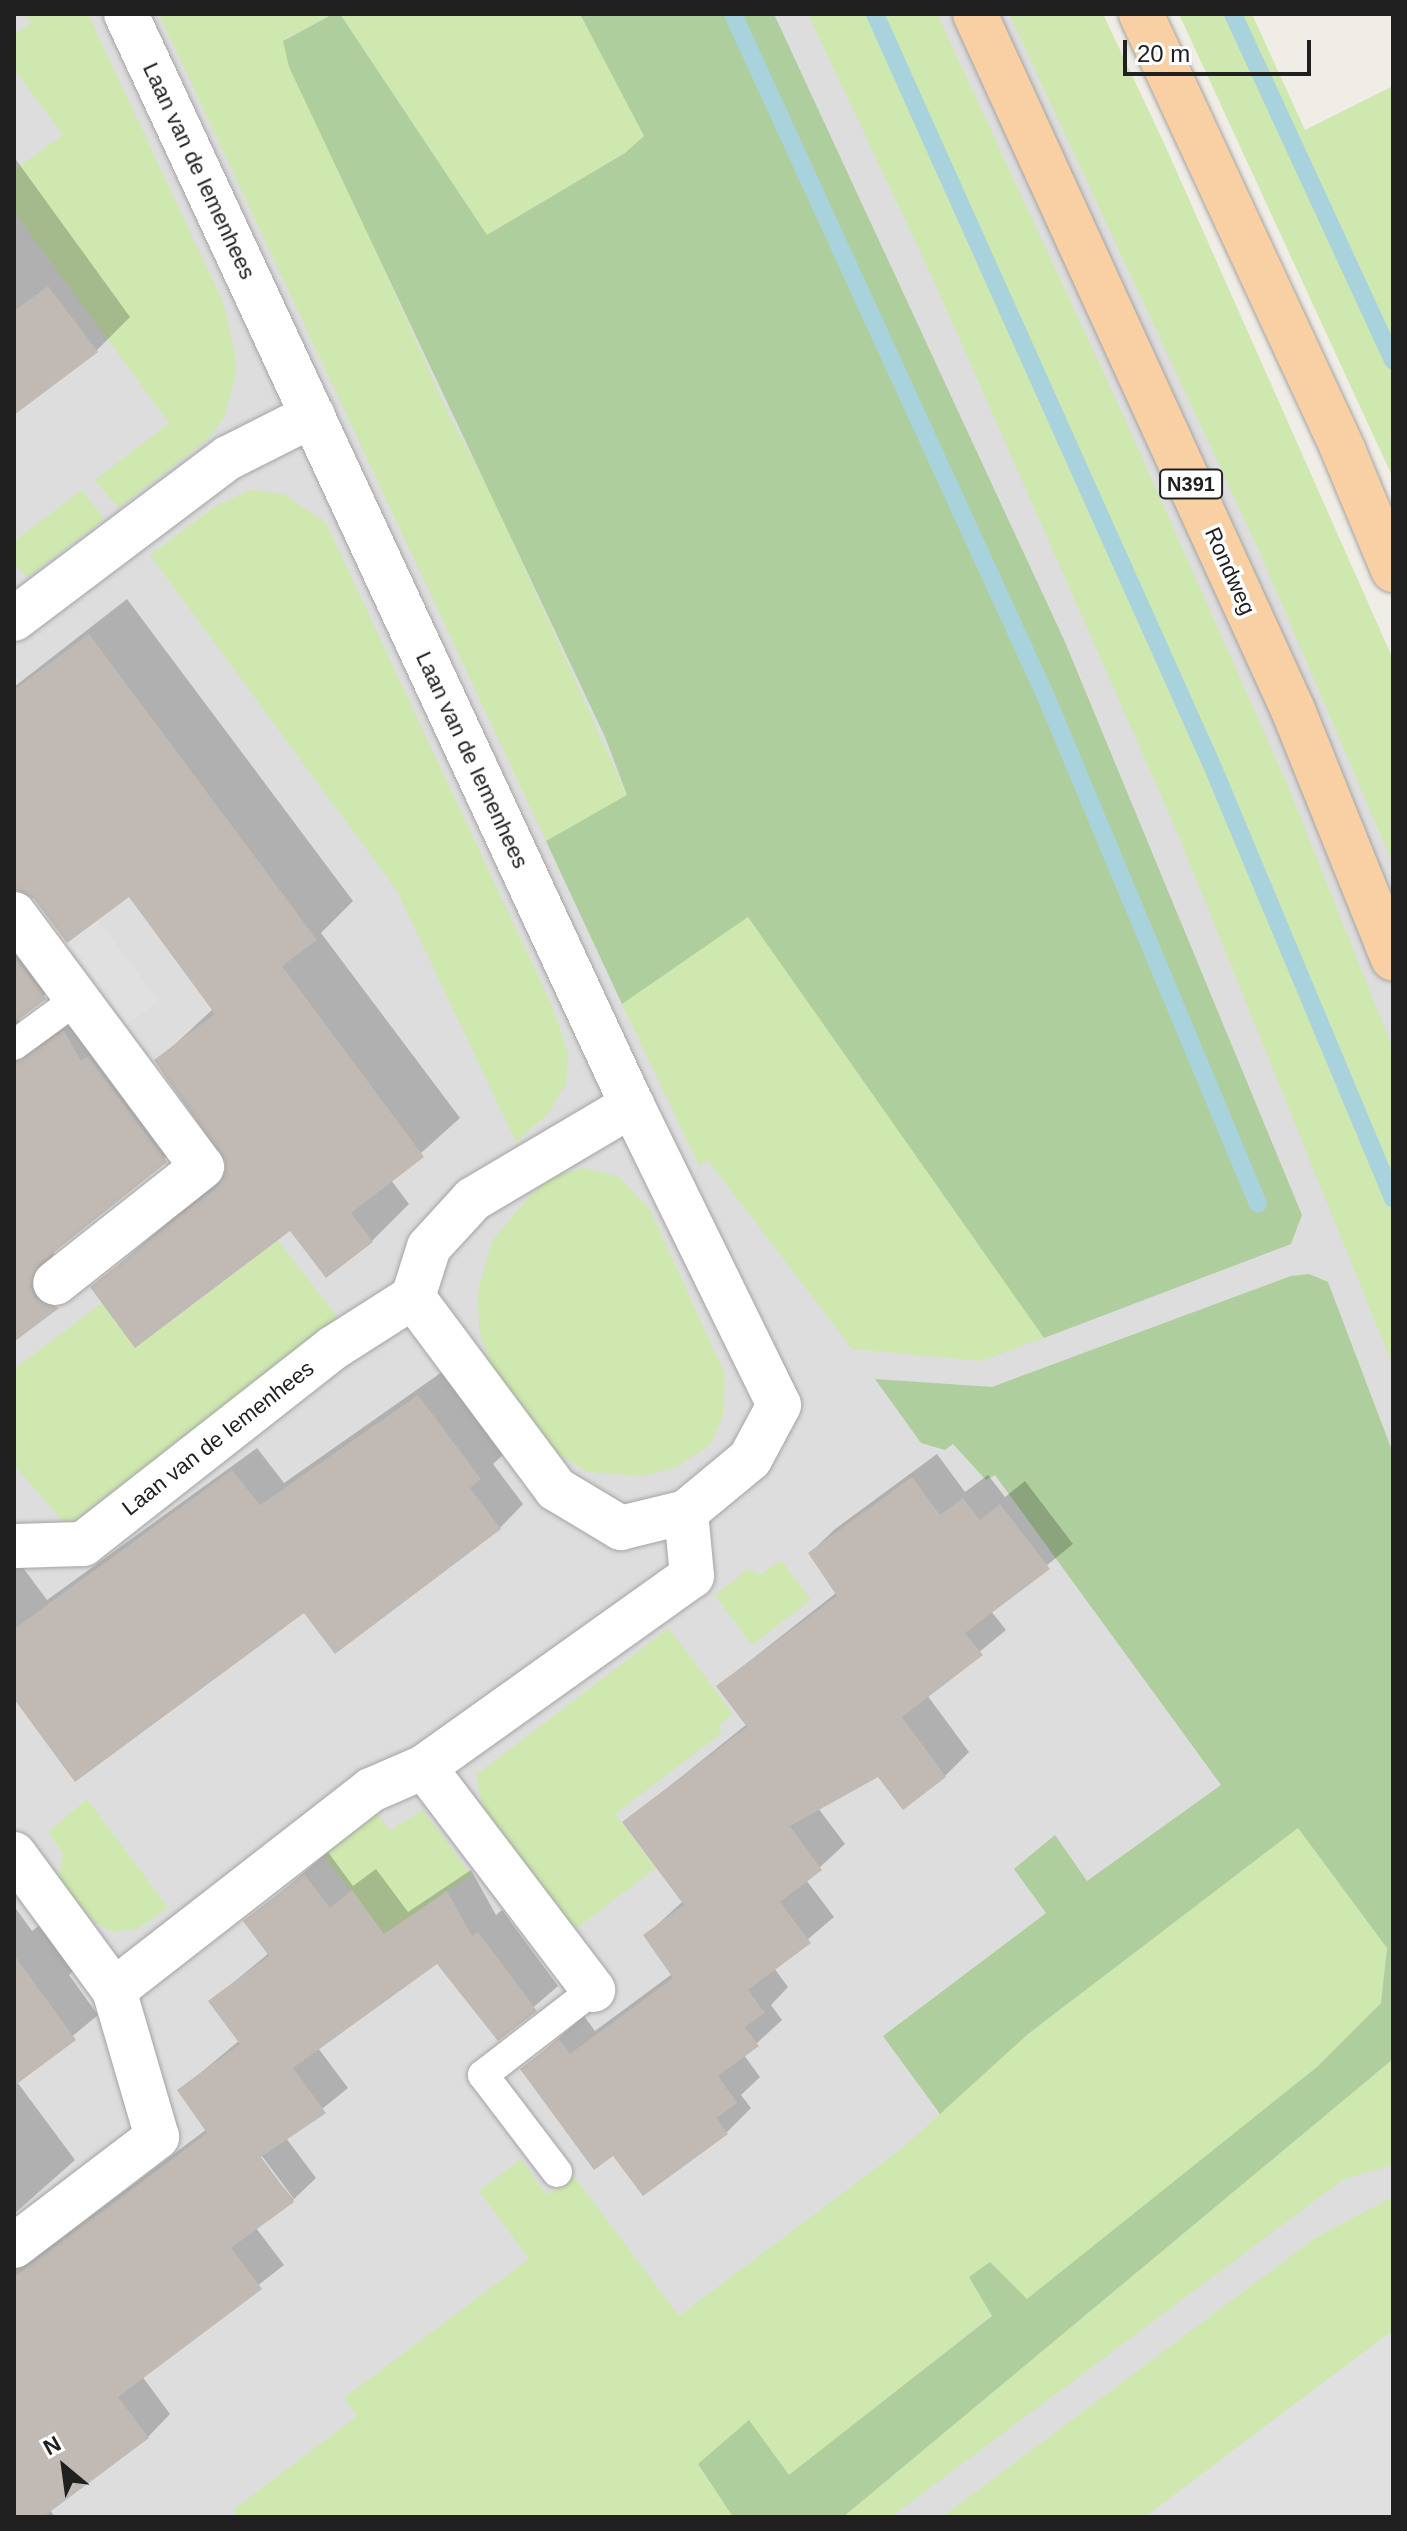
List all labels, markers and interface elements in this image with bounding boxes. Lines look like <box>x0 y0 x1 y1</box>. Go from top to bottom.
scale bar <box>1127 24 1315 74</box>
text: 20 m <box>1137 40 1190 67</box>
street label: Laan van de Iemenhees <box>137 58 261 284</box>
road number: N391 <box>1159 468 1223 500</box>
street label: Rondweg <box>1199 523 1261 619</box>
street label: Laan van de Iemenhees <box>410 647 534 873</box>
street label: Laan van de Iemenhees <box>117 1355 319 1521</box>
north arrow <box>24 2427 104 2507</box>
text: N <box>39 2431 65 2460</box>

